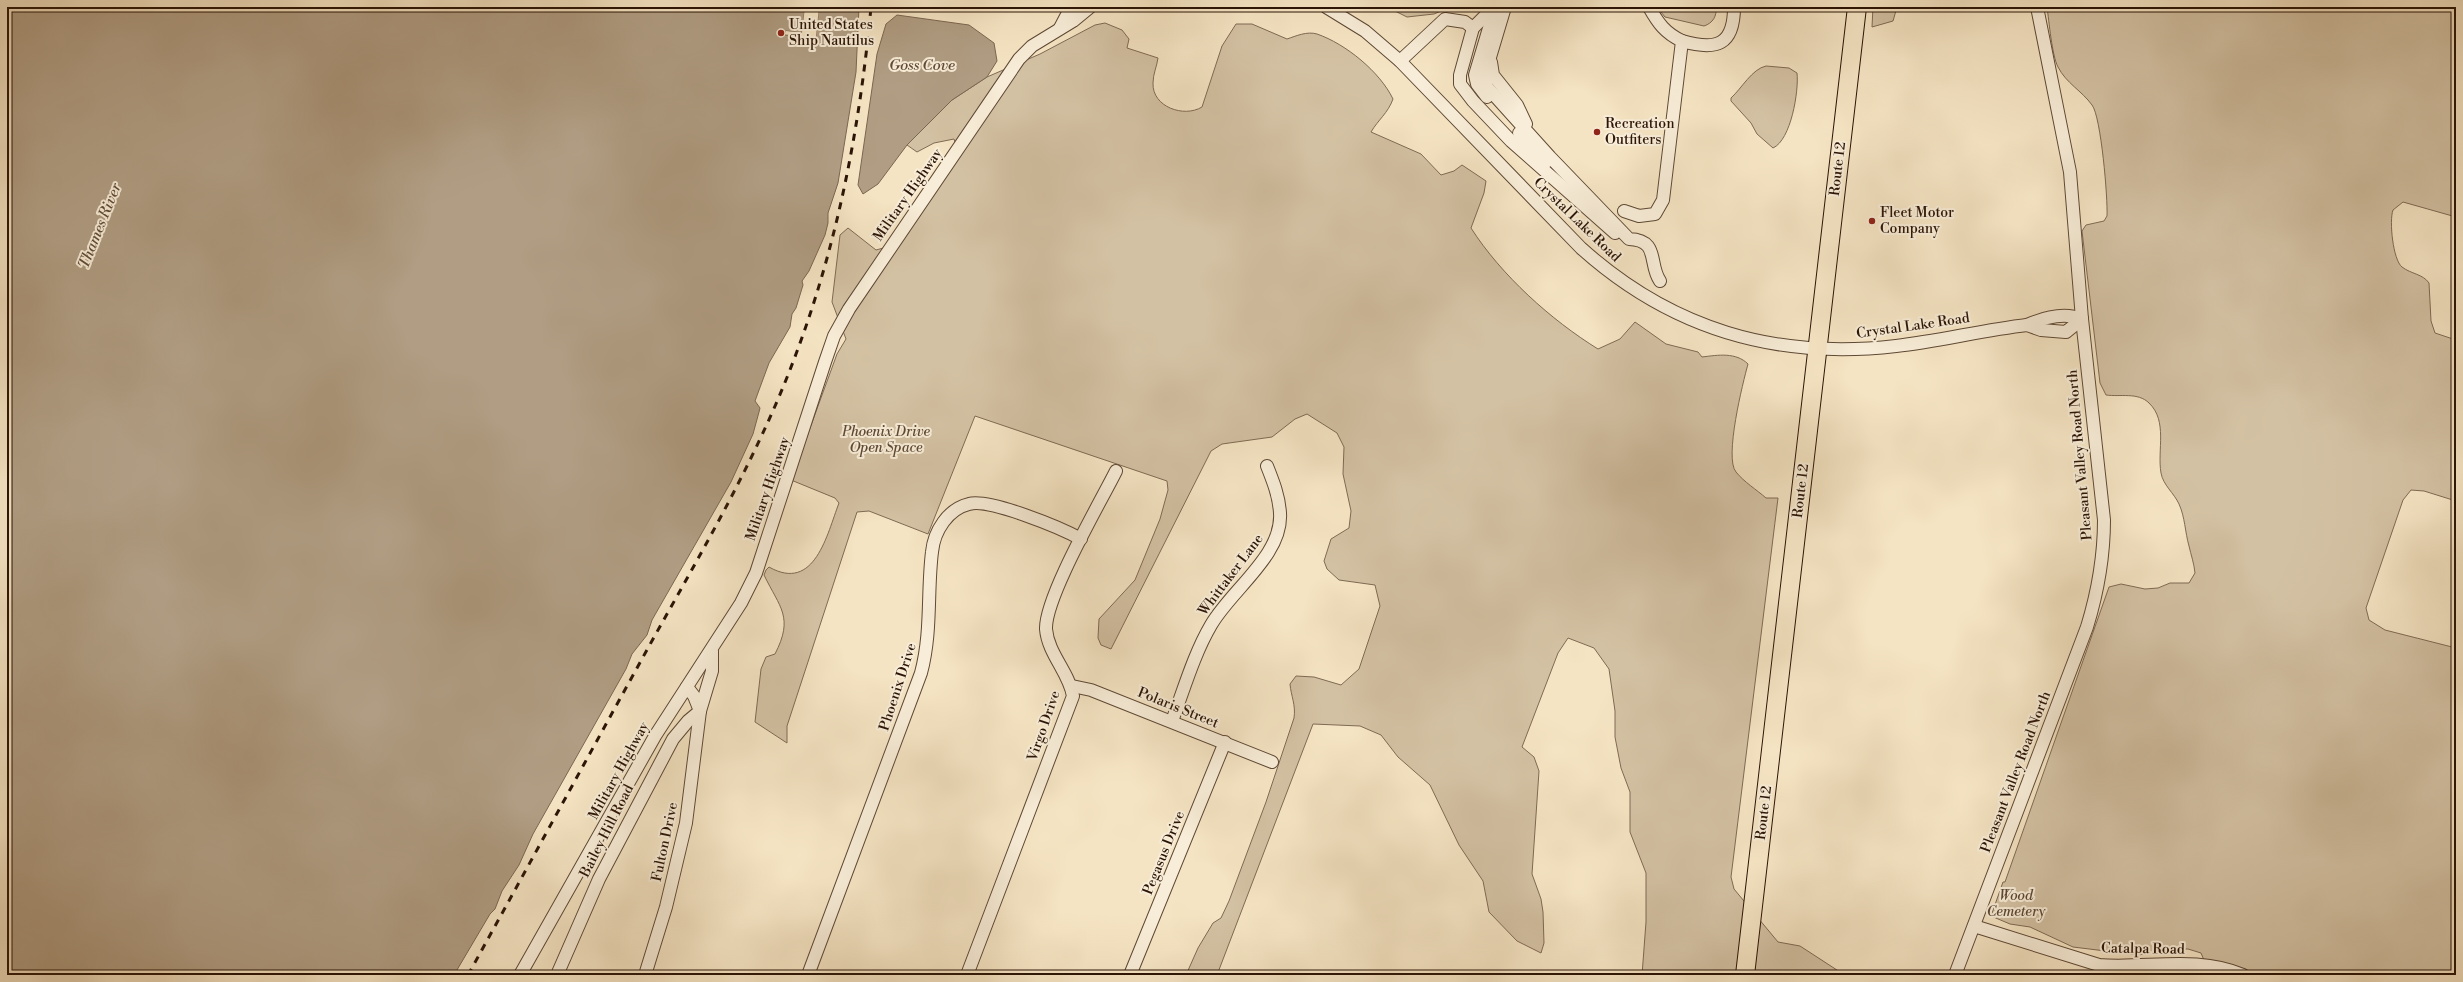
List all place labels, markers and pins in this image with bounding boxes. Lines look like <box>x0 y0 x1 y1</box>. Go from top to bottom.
place label: United States Ship Nautilus <box>789 16 874 50</box>
marker: United States Ship Nautilus <box>776 28 786 38</box>
place label: Recreation Outfiters <box>1605 115 1675 149</box>
marker: Recreation Outfiters <box>1592 127 1602 137</box>
place label: Fleet Motor Company <box>1880 204 1954 238</box>
marker: Fleet Motor Company <box>1867 216 1877 226</box>

